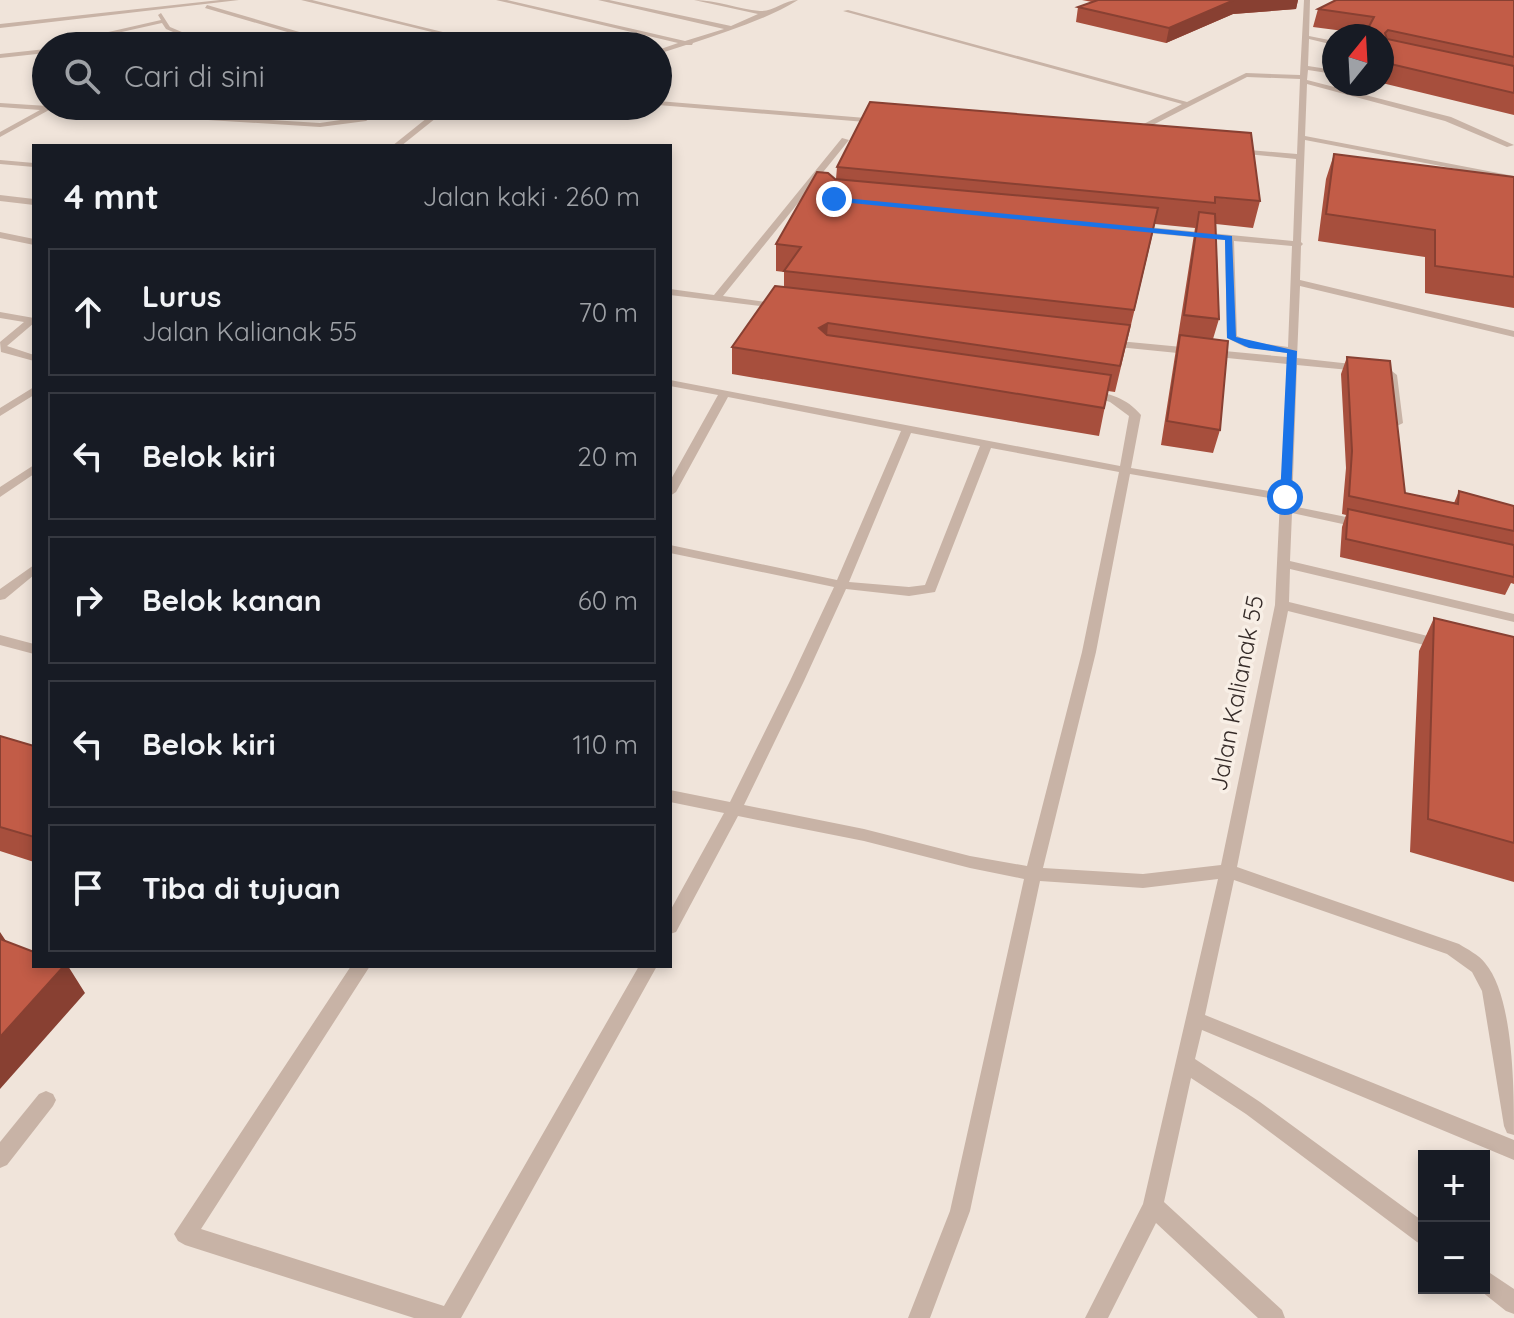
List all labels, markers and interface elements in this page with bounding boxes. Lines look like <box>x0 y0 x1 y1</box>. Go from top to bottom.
north arrow <box>1322 24 1394 96</box>
search box <box>32 32 672 120</box>
icon: search <box>60 54 104 98</box>
text: Cari di sini <box>124 57 265 95</box>
text: 4 mnt <box>64 175 159 218</box>
text: Jalan kaki · 260 m <box>423 180 640 213</box>
route end <box>816 181 852 217</box>
text: Lurus <box>142 277 222 315</box>
icon: ahead <box>66 290 110 334</box>
text: 70 m <box>578 296 638 329</box>
text: Jalan Kalianak 55 <box>142 315 357 348</box>
icon: left <box>66 434 110 478</box>
text: Belok kiri <box>142 437 276 475</box>
text: 20 m <box>577 440 638 473</box>
route start <box>1267 479 1303 515</box>
icon: right <box>66 578 110 622</box>
text: Belok kanan <box>142 581 322 619</box>
text: 60 m <box>578 584 638 617</box>
street label: Jalan Kalianak 55 <box>1202 593 1270 793</box>
icon: left <box>66 722 110 766</box>
text: Belok kiri <box>142 725 276 763</box>
text: 110 m <box>572 728 638 761</box>
icon: arrive <box>66 866 110 910</box>
text: Tiba di tujuan <box>142 869 341 907</box>
map controls <box>1418 1150 1490 1294</box>
button: + <box>1418 1150 1490 1222</box>
button: − <box>1418 1222 1490 1294</box>

